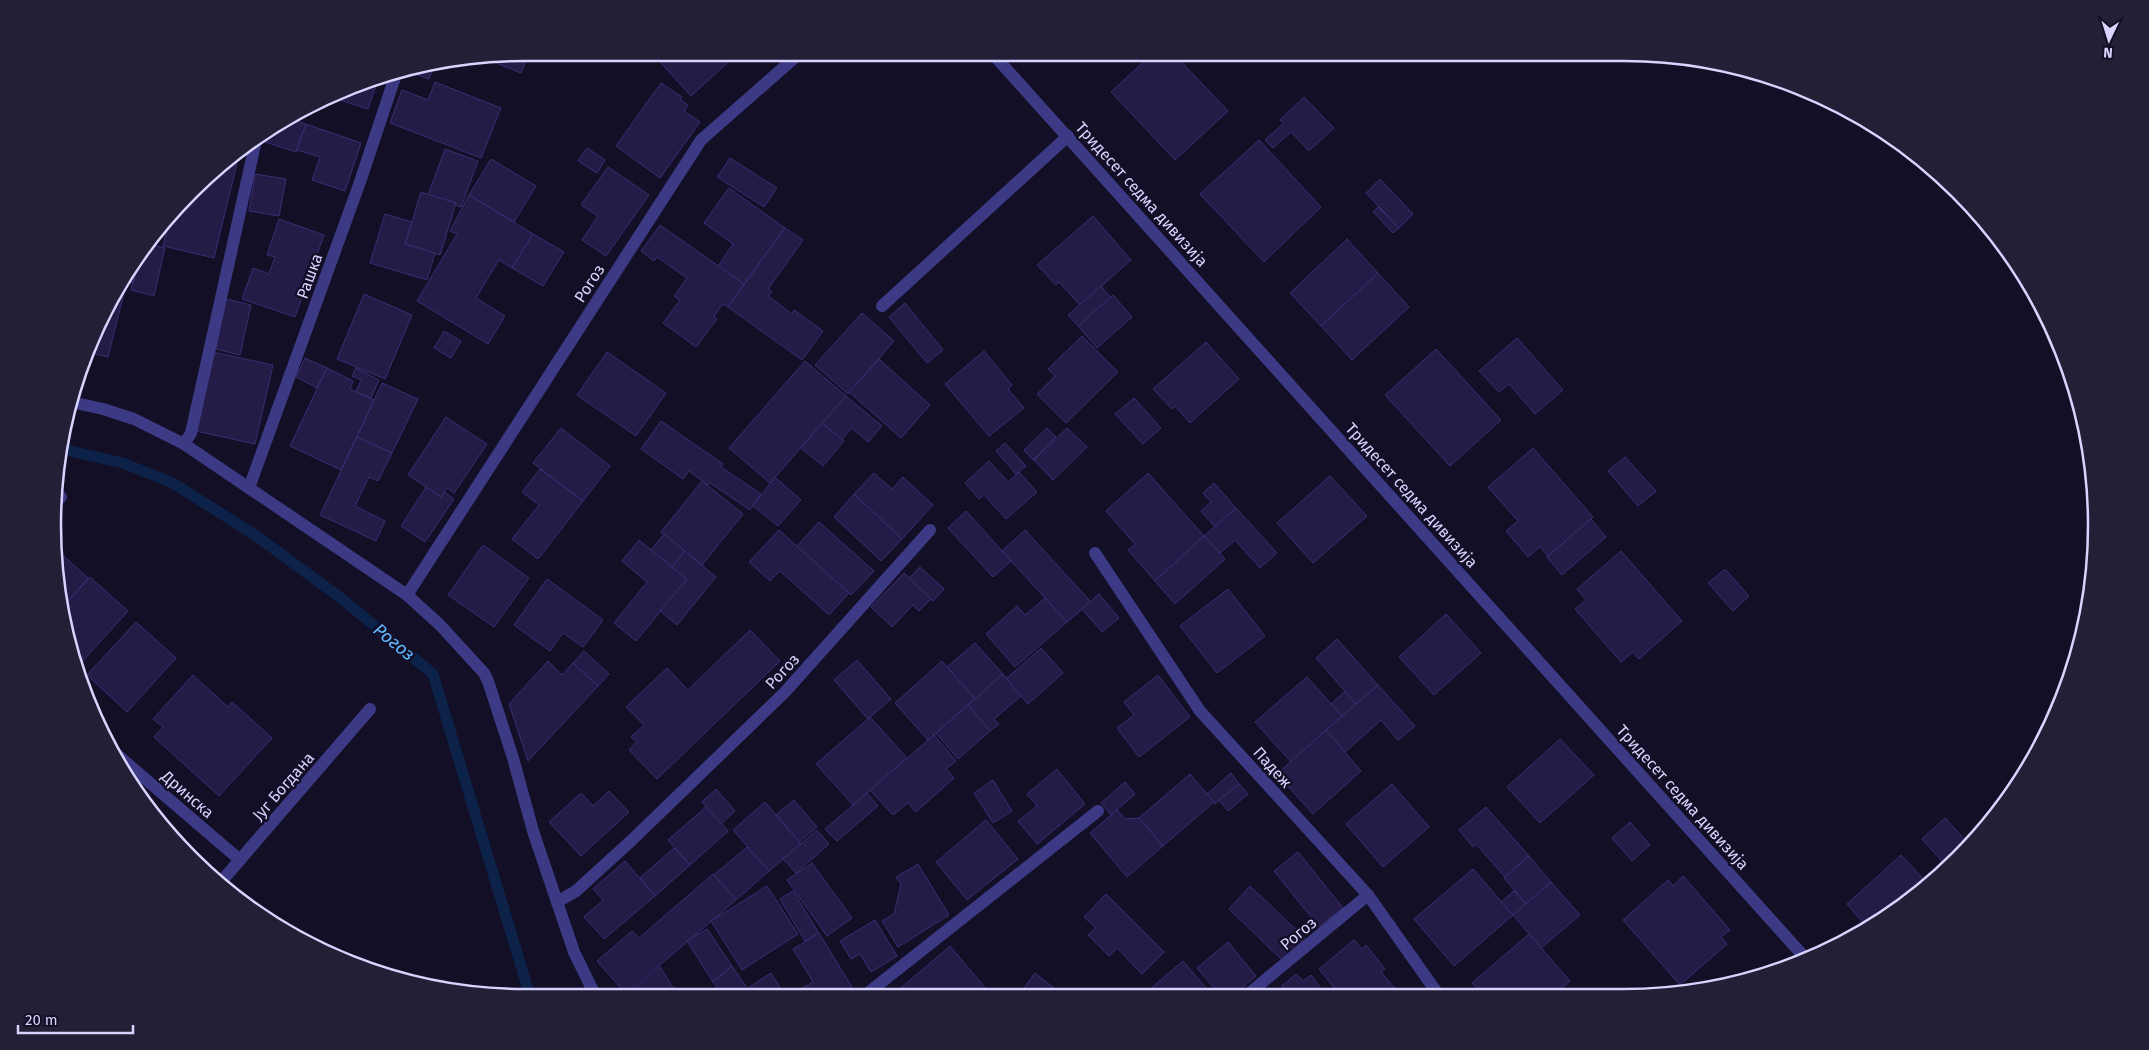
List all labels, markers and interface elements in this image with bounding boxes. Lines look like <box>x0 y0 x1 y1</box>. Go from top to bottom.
north arrow <box>2084 15 2134 65</box>
text: N <box>2103 44 2113 61</box>
street label: Тридесет седма дивизија <box>1071 118 1212 271</box>
street label: Рашка <box>293 251 326 301</box>
street label: Рогоз <box>570 261 609 306</box>
street label: Тридесет седма дивизија <box>1341 419 1482 572</box>
water label: Рогоз <box>369 619 419 665</box>
street label: Рогоз <box>761 650 803 693</box>
street label: Тридесет седма дивизија <box>1612 721 1753 874</box>
street label: Падеж <box>1249 743 1296 792</box>
street label: Југ Богдана <box>249 748 318 824</box>
street label: Дринска <box>157 766 218 822</box>
street label: Рогоз <box>1276 913 1320 954</box>
scale bar <box>18 1002 132 1034</box>
text: 20 m <box>25 1011 58 1029</box>

